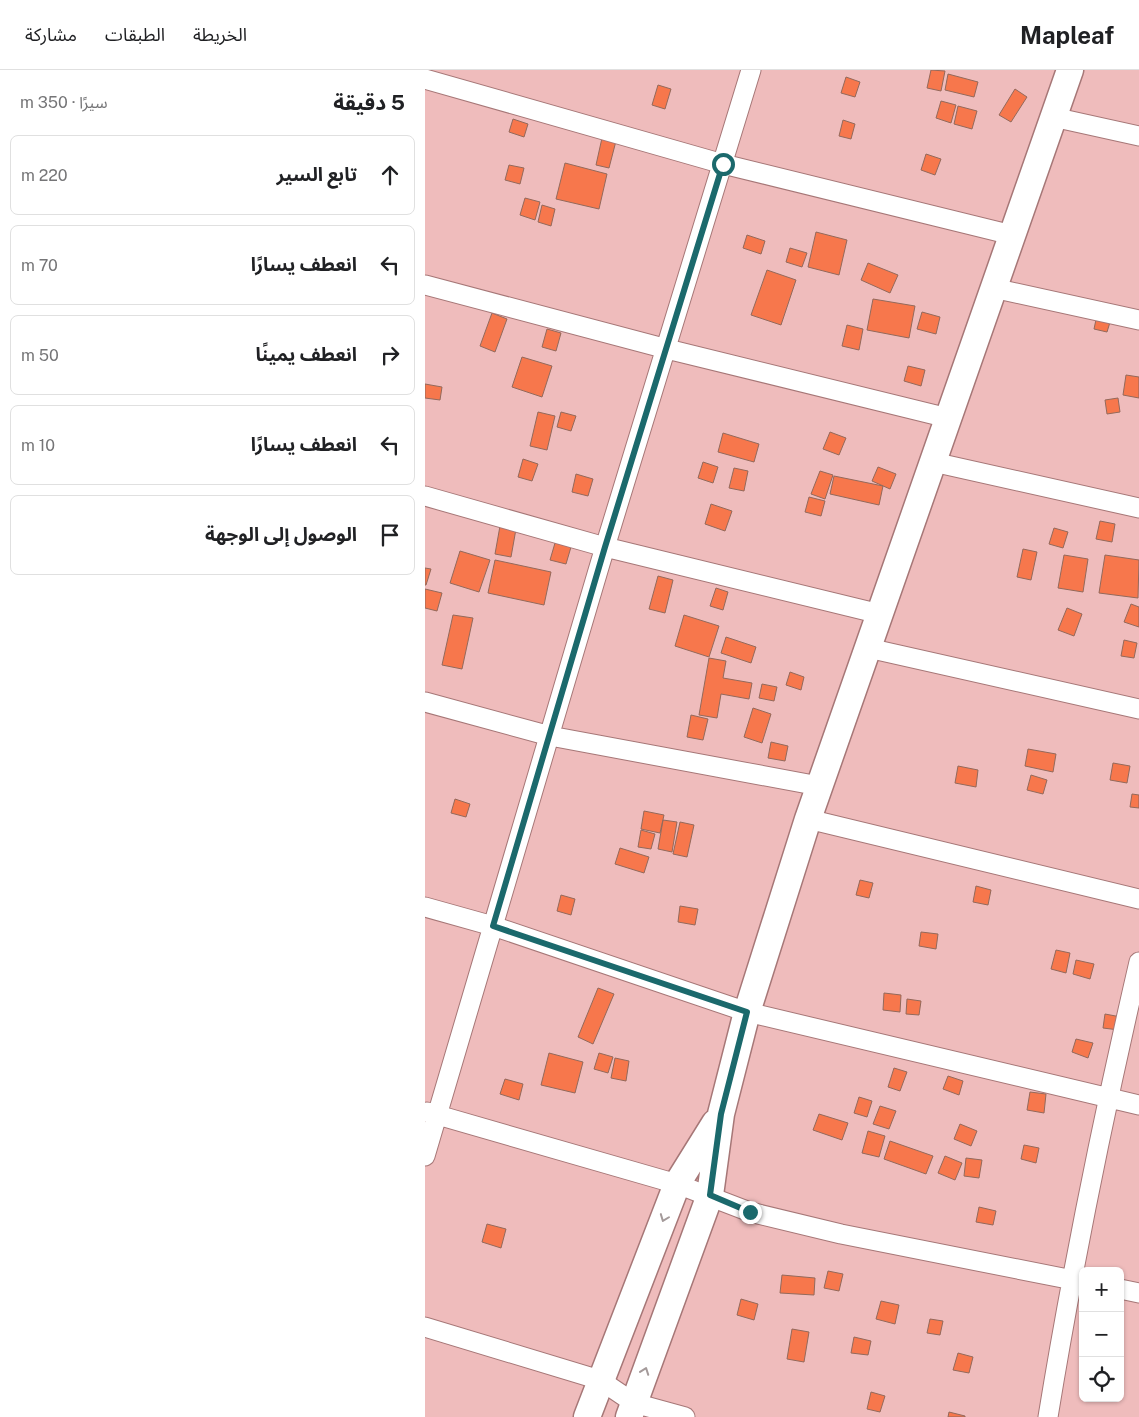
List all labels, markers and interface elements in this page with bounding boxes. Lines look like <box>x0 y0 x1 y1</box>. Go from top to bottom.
text: Mapleaf <box>1020 21 1114 49</box>
text: مشاركة <box>25 24 77 45</box>
text: الطبقات <box>105 24 165 45</box>
text: الخريطة <box>193 24 247 45</box>
text: 5 دقيقة <box>333 90 405 115</box>
text: سيرًا · 350 m <box>20 93 107 112</box>
route start <box>712 153 735 176</box>
icon: ahead <box>376 161 404 189</box>
text: تابع السير <box>276 163 357 185</box>
text: 220 m <box>21 166 68 185</box>
icon: left <box>376 251 404 279</box>
text: انعطف يسارًا <box>251 253 357 275</box>
text: 70 m <box>21 256 58 275</box>
icon: right <box>376 341 404 369</box>
text: انعطف يمينًا <box>256 343 357 365</box>
text: 50 m <box>21 346 59 365</box>
icon: left <box>376 431 404 459</box>
text: انعطف يسارًا <box>251 433 357 455</box>
text: 10 m <box>21 436 55 455</box>
icon: arrive <box>376 521 404 549</box>
text: الوصول إلى الوجهة <box>205 523 357 545</box>
route end <box>739 1201 762 1224</box>
one-way arrow <box>660 1213 670 1221</box>
map controls <box>1079 1267 1124 1402</box>
button: + <box>1079 1267 1124 1312</box>
button: − <box>1079 1312 1124 1357</box>
button: locate <box>1079 1357 1124 1402</box>
one-way arrow <box>639 1367 649 1376</box>

